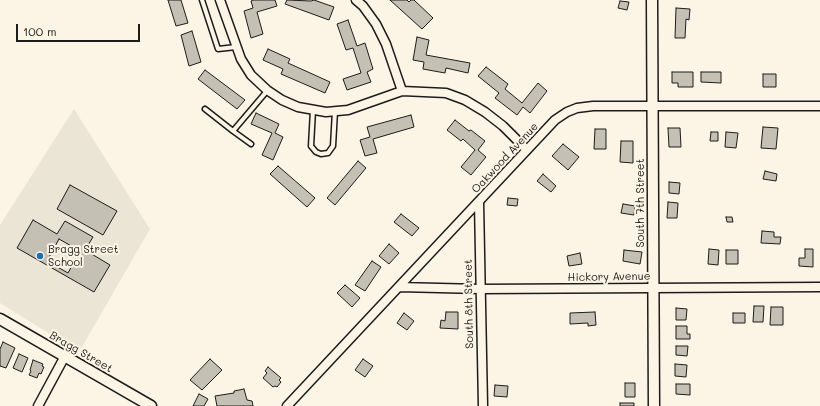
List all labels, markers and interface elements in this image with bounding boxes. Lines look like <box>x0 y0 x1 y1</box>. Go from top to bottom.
scale bar <box>18 16 142 42</box>
text: 100 m <box>23 23 57 39</box>
street label: Oakwood Avenue <box>469 120 541 196</box>
street label: South 7th Street <box>634 159 648 247</box>
place label: Bragg Street School <box>48 243 118 269</box>
marker: Bragg Street School <box>35 251 45 261</box>
street label: South 8th Street <box>462 259 476 349</box>
street label: Hickory Avenue <box>567 270 651 284</box>
street label: Bragg Street <box>47 329 115 375</box>

